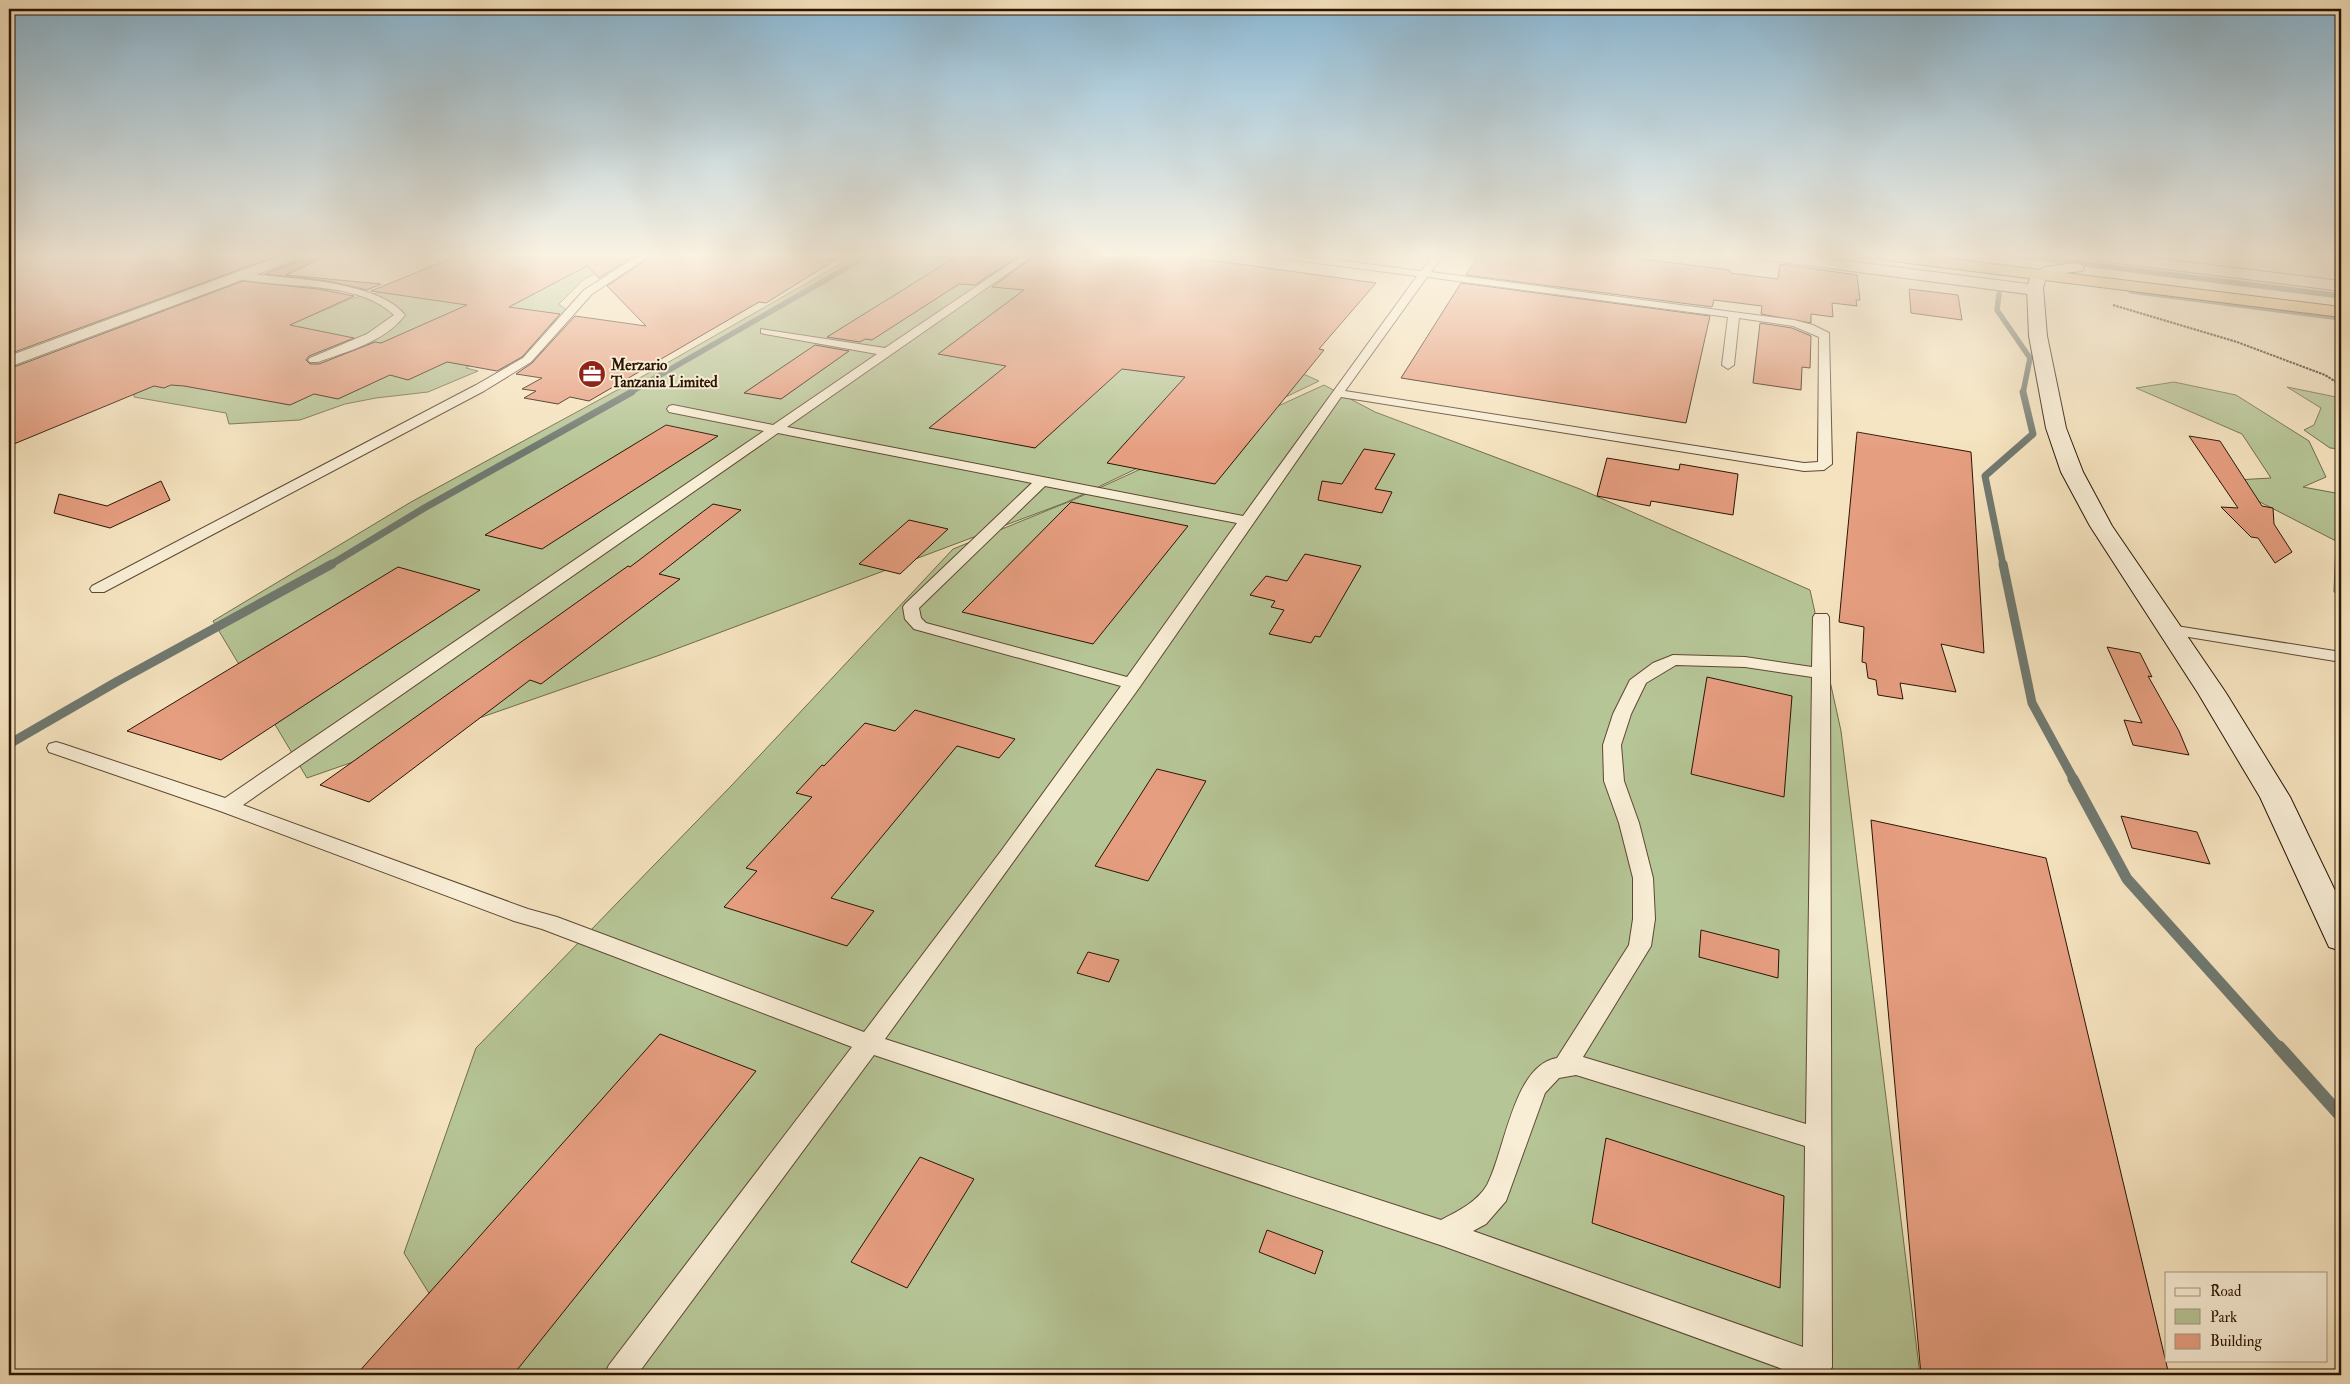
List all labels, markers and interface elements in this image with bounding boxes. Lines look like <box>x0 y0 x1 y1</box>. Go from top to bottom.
place label: Merzario Tanzania Limited <box>610 356 718 392</box>
office icon: Merzario Tanzania Limited <box>577 359 607 389</box>
legend <box>2165 1272 2328 1362</box>
text: Road <box>2210 1282 2242 1301</box>
text: Park <box>2210 1308 2237 1327</box>
text: Building <box>2210 1332 2262 1351</box>

